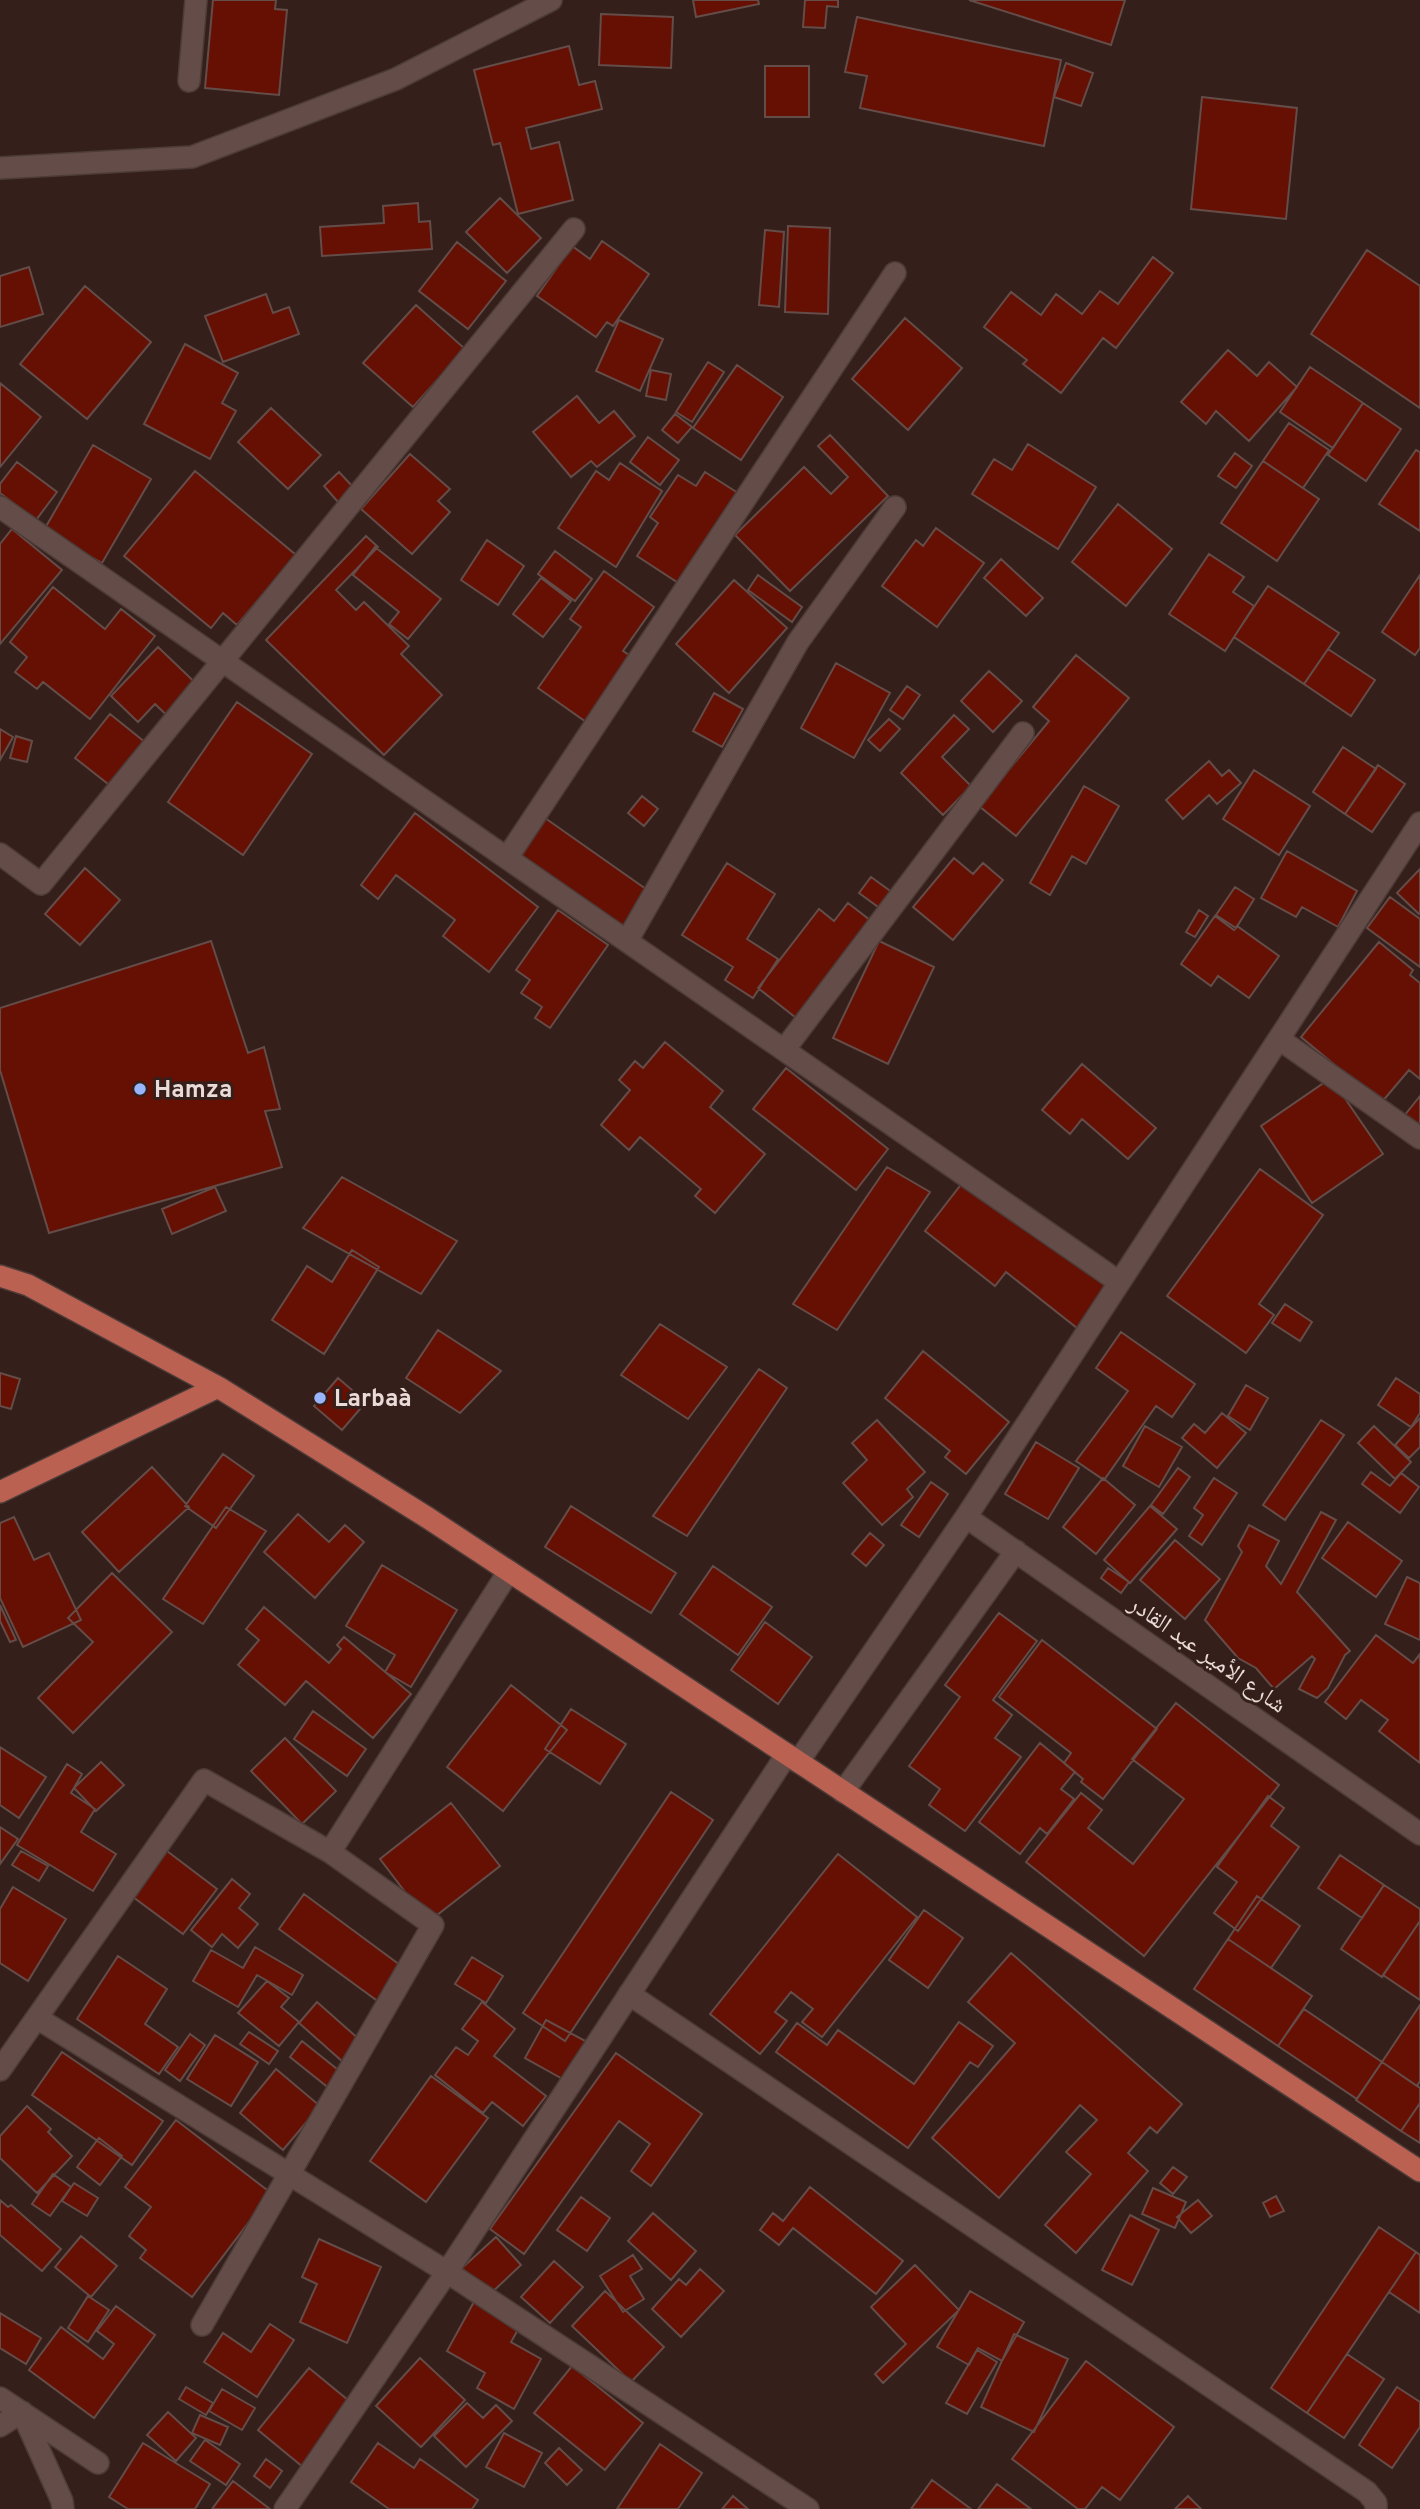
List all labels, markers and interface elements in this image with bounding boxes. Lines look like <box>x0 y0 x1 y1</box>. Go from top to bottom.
place label: Hamza <box>154 1076 232 1106</box>
marker: Hamza <box>132 1081 148 1097</box>
place label: Larbaà <box>334 1385 412 1415</box>
marker: Larbaà <box>312 1390 328 1406</box>
street label: شارع الأمير عبد القادر <box>1121 1589 1292 1721</box>

